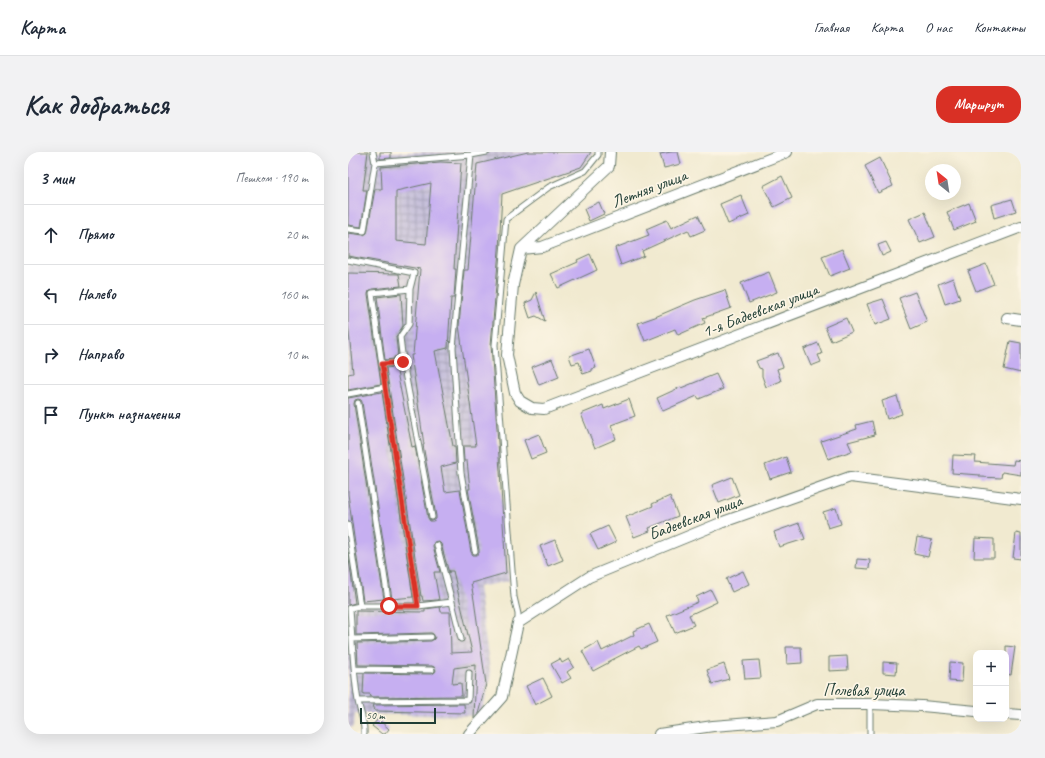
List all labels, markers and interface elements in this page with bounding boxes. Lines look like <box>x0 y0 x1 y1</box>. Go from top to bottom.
text: Карта <box>20 16 65 40</box>
text: Главная <box>814 19 849 36</box>
text: Карта <box>871 19 903 36</box>
text: О нас <box>925 19 952 36</box>
text: Контакты <box>974 19 1025 36</box>
button: Маршрут <box>936 86 1021 123</box>
text: Как добраться <box>24 87 169 122</box>
street label: Летняя улица <box>609 164 692 212</box>
north arrow <box>925 164 961 200</box>
text: 3 мин <box>40 168 75 189</box>
text: Пешком · 190 m <box>235 170 308 186</box>
icon: ahead <box>40 224 62 246</box>
text: Прямо <box>78 225 114 244</box>
text: 20 m <box>286 227 308 243</box>
street label: 1-я Бадеевская улица <box>699 278 823 342</box>
icon: left <box>40 284 62 306</box>
text: Налево <box>78 285 116 304</box>
text: 160 m <box>280 287 308 303</box>
icon: right <box>40 344 62 366</box>
text: Направо <box>78 345 124 364</box>
text: 10 m <box>286 347 308 363</box>
route end <box>394 353 412 371</box>
icon: arrive <box>40 404 62 426</box>
text: Пункт назначения <box>78 405 180 424</box>
street label: Бадеевская улица <box>646 490 746 545</box>
route start <box>380 597 398 615</box>
map controls <box>973 650 1009 722</box>
button: + <box>973 650 1009 686</box>
street label: Полевая улица <box>823 680 906 701</box>
button: − <box>973 686 1009 722</box>
scale bar <box>360 706 436 725</box>
text: 50 m <box>366 708 385 722</box>

